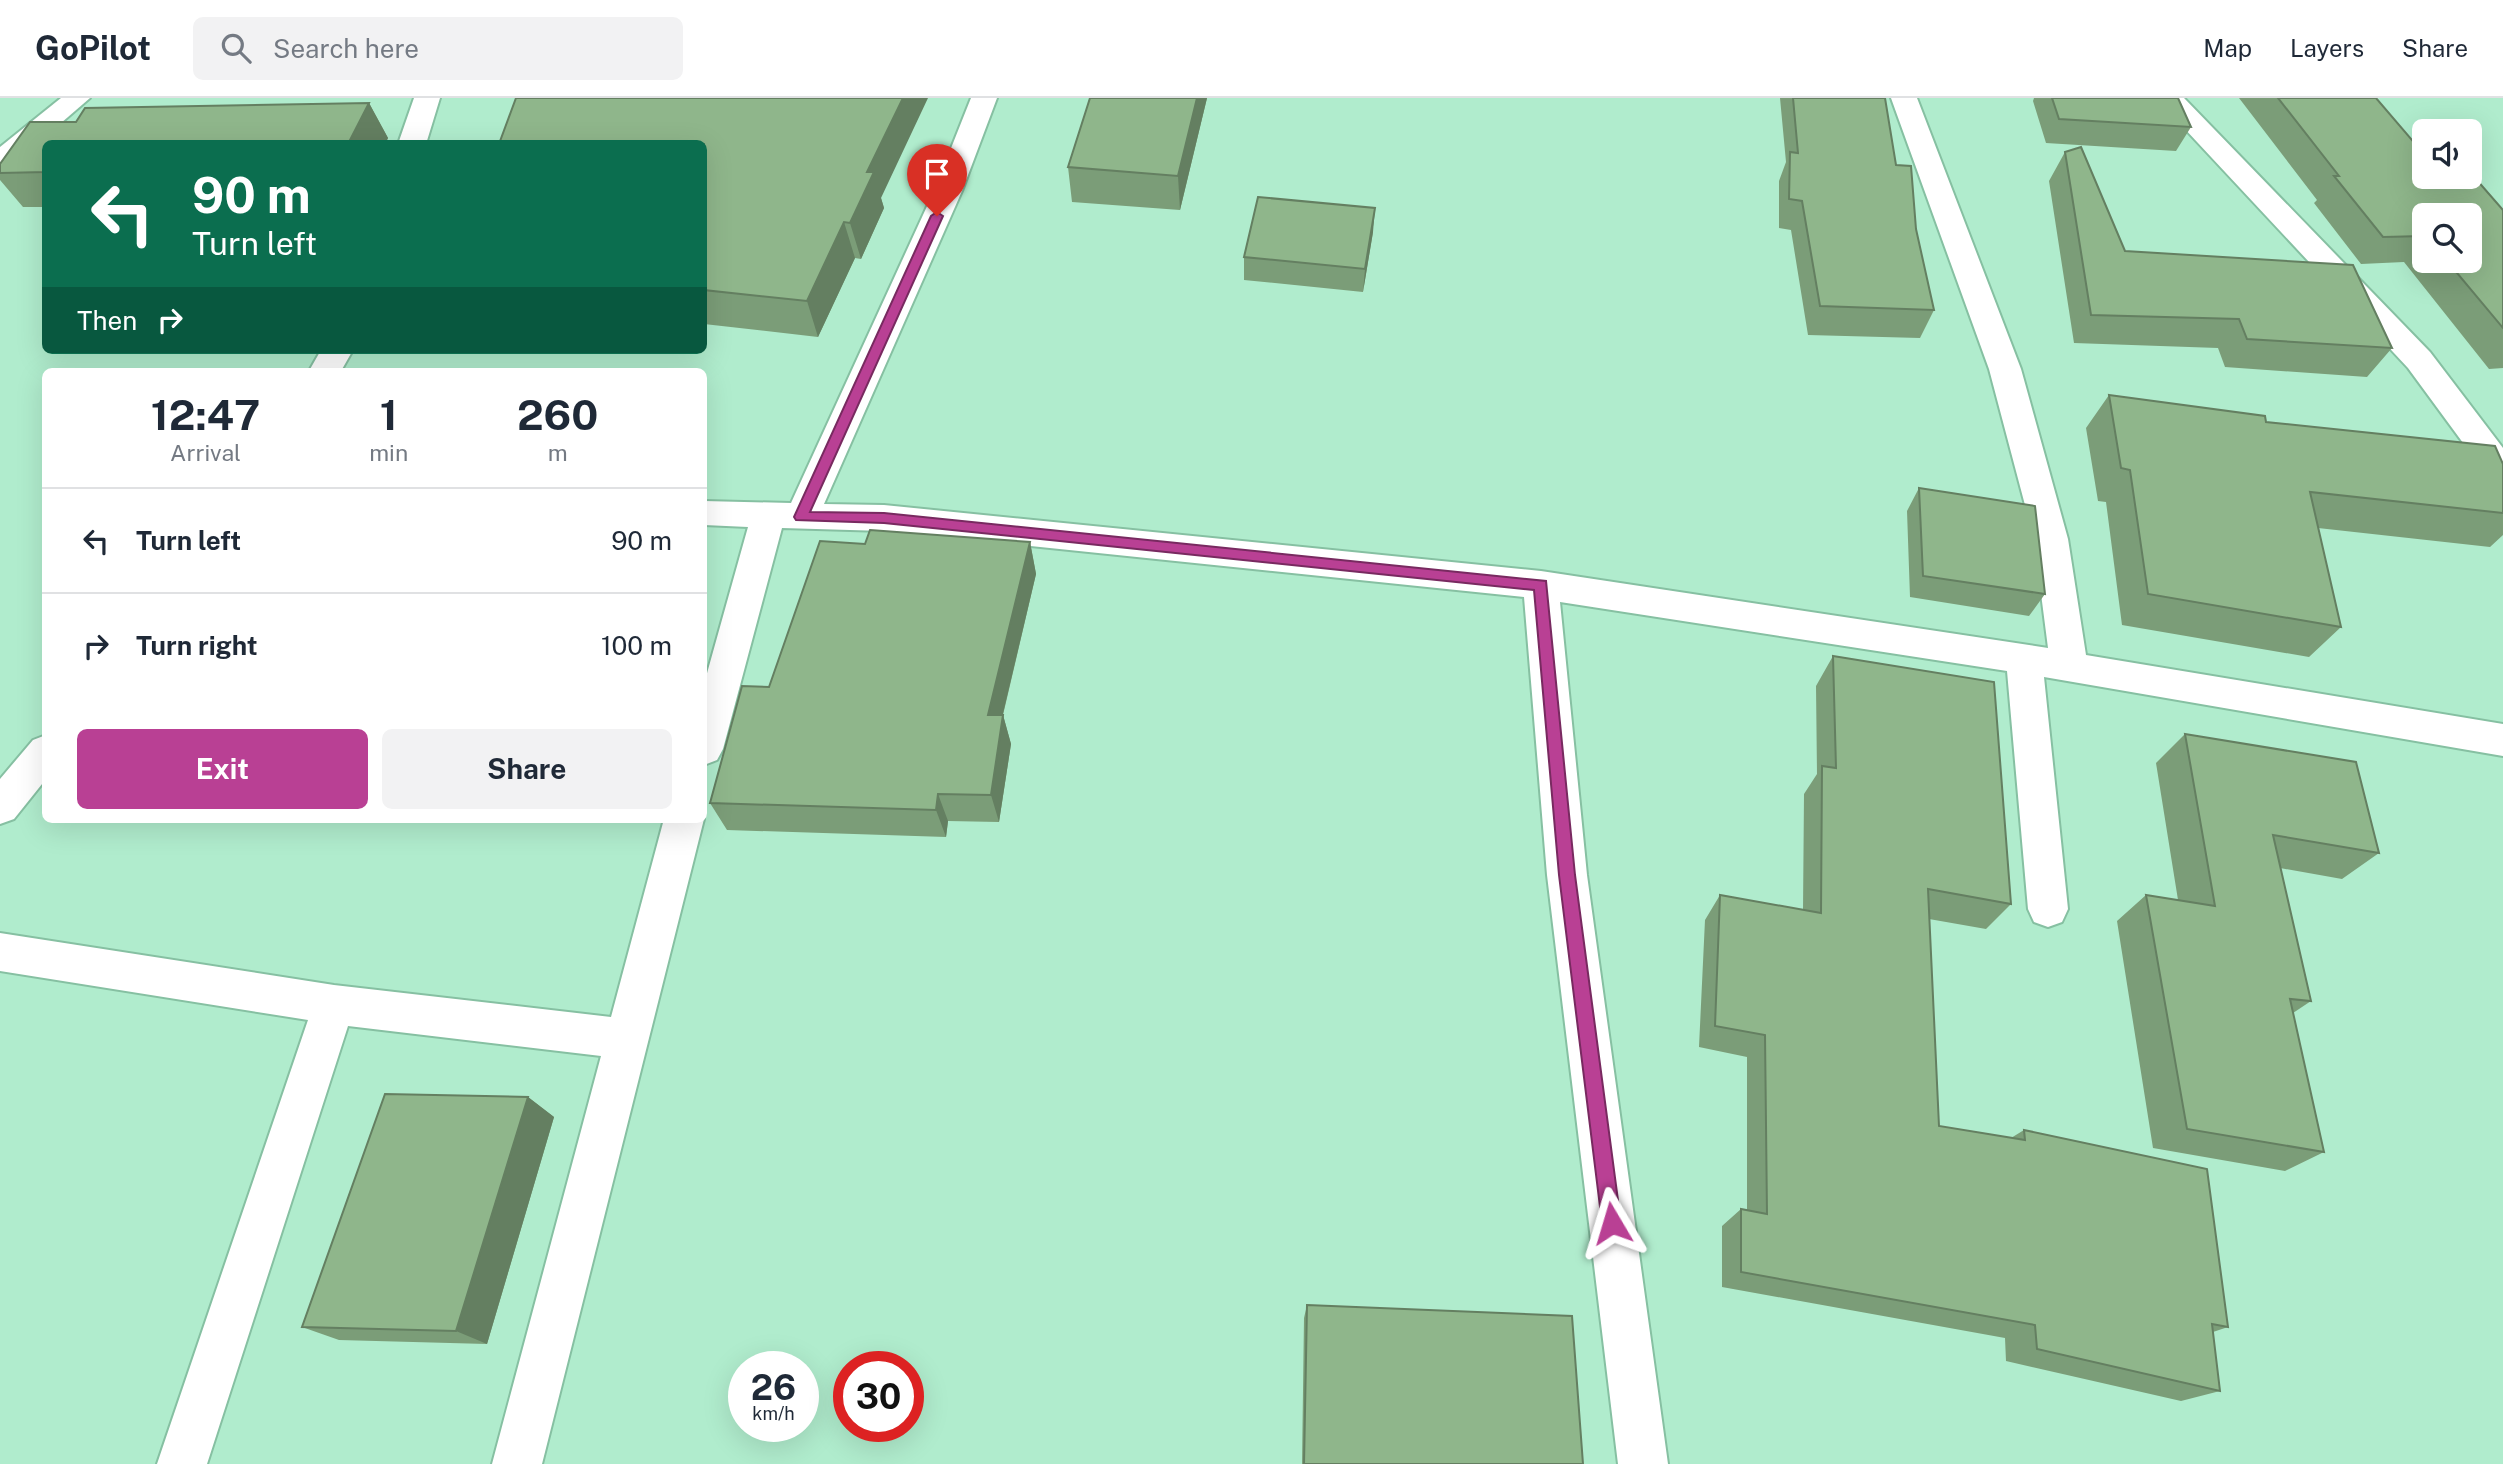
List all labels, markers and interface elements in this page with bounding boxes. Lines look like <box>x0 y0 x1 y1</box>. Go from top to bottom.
search box <box>193 17 683 80</box>
text: GoPilot <box>35 29 151 67</box>
icon: search <box>217 29 255 67</box>
text: Search here <box>273 33 419 64</box>
text: Map <box>2203 34 2252 62</box>
text: Layers <box>2290 34 2364 62</box>
text: Share <box>2402 34 2468 62</box>
map controls <box>2412 119 2482 273</box>
button: sound <box>2412 119 2482 189</box>
pin <box>907 144 967 216</box>
icon: arrive <box>918 155 956 193</box>
text: 90 m <box>192 166 311 224</box>
icon: left <box>77 168 168 259</box>
button: search <box>2412 203 2482 273</box>
text: Turn left <box>192 225 317 262</box>
icon: right <box>151 301 189 339</box>
text: Then <box>77 305 137 336</box>
text: 12:47 <box>151 390 260 439</box>
text: 1 <box>380 390 398 439</box>
text: 260 <box>517 390 598 439</box>
text: Arrival <box>170 439 241 466</box>
text: min <box>369 439 408 466</box>
text: m <box>548 439 568 466</box>
icon: left <box>77 522 115 560</box>
text: Turn left <box>136 525 241 556</box>
text: 90 m <box>611 525 672 556</box>
icon: right <box>77 627 115 665</box>
text: Turn right <box>136 630 258 661</box>
text: 100 m <box>601 630 672 661</box>
button: Exit <box>77 729 368 809</box>
button: Share <box>382 729 672 809</box>
position arrow <box>1575 1186 1649 1260</box>
speed limit sign: 30 <box>833 1351 924 1442</box>
text: 26 <box>751 1367 796 1408</box>
text: km/h <box>752 1403 795 1424</box>

